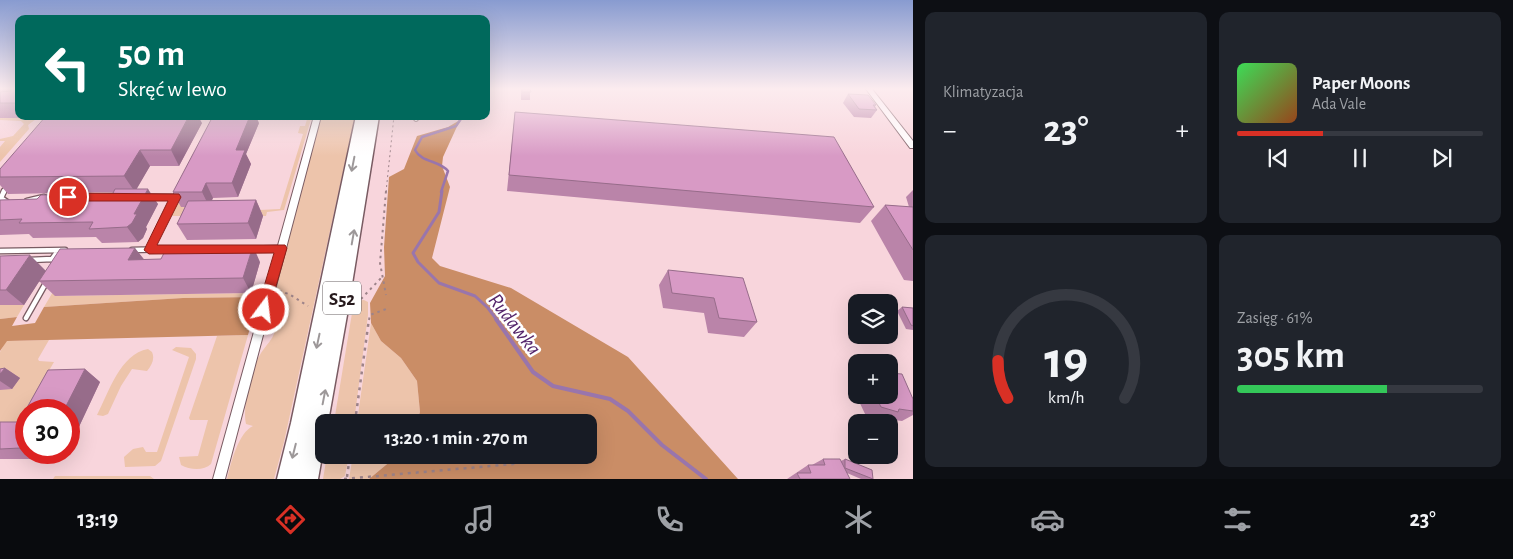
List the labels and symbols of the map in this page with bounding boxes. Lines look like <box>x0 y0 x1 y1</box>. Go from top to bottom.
one-way arrow <box>347 156 357 172</box>
pin <box>47 176 89 218</box>
one-way arrow <box>348 229 358 245</box>
road number: S52 <box>323 282 361 314</box>
position arrow <box>237 283 289 335</box>
water label: Rudawka <box>484 290 545 359</box>
one-way arrow <box>313 332 322 348</box>
one-way arrow <box>320 389 329 405</box>
speed limit sign: 30 <box>15 399 80 464</box>
one-way arrow <box>289 443 298 459</box>

